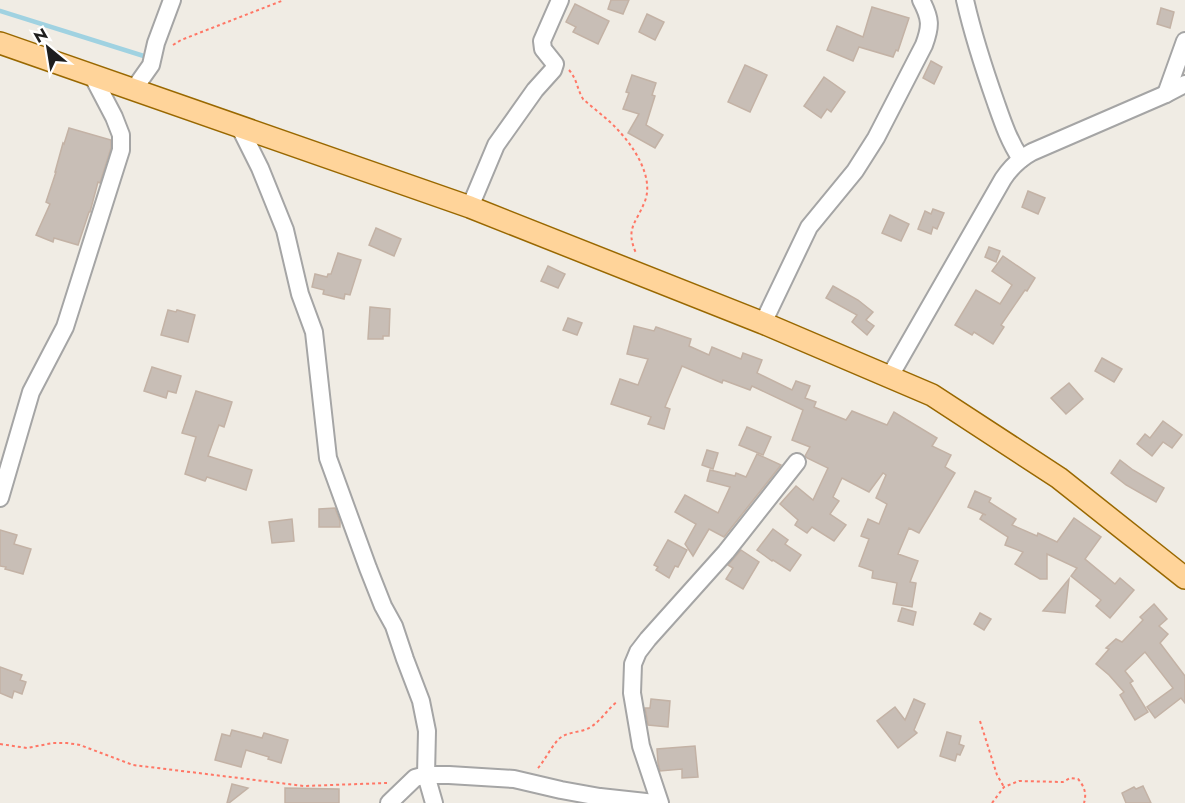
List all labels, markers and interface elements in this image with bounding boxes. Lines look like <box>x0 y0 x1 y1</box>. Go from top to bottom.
north arrow <box>18 18 78 78</box>
text: N <box>29 22 52 49</box>

